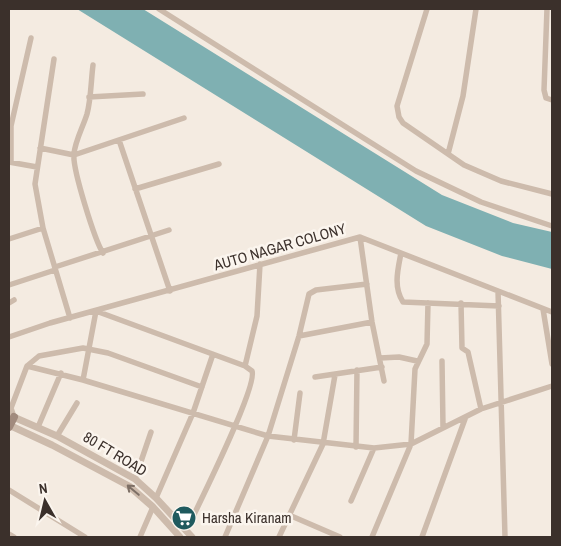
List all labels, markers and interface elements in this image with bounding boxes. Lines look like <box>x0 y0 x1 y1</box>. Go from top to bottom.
street label: AUTO NAGAR COLONY <box>210 217 349 276</box>
street label: 80 FT ROAD <box>79 426 151 481</box>
north arrow <box>20 476 70 526</box>
text: N <box>38 479 49 498</box>
one-way arrow <box>127 485 140 496</box>
supermarket icon: Harsha Kiranam <box>171 505 197 531</box>
place label: Harsha Kiranam <box>202 507 292 528</box>

